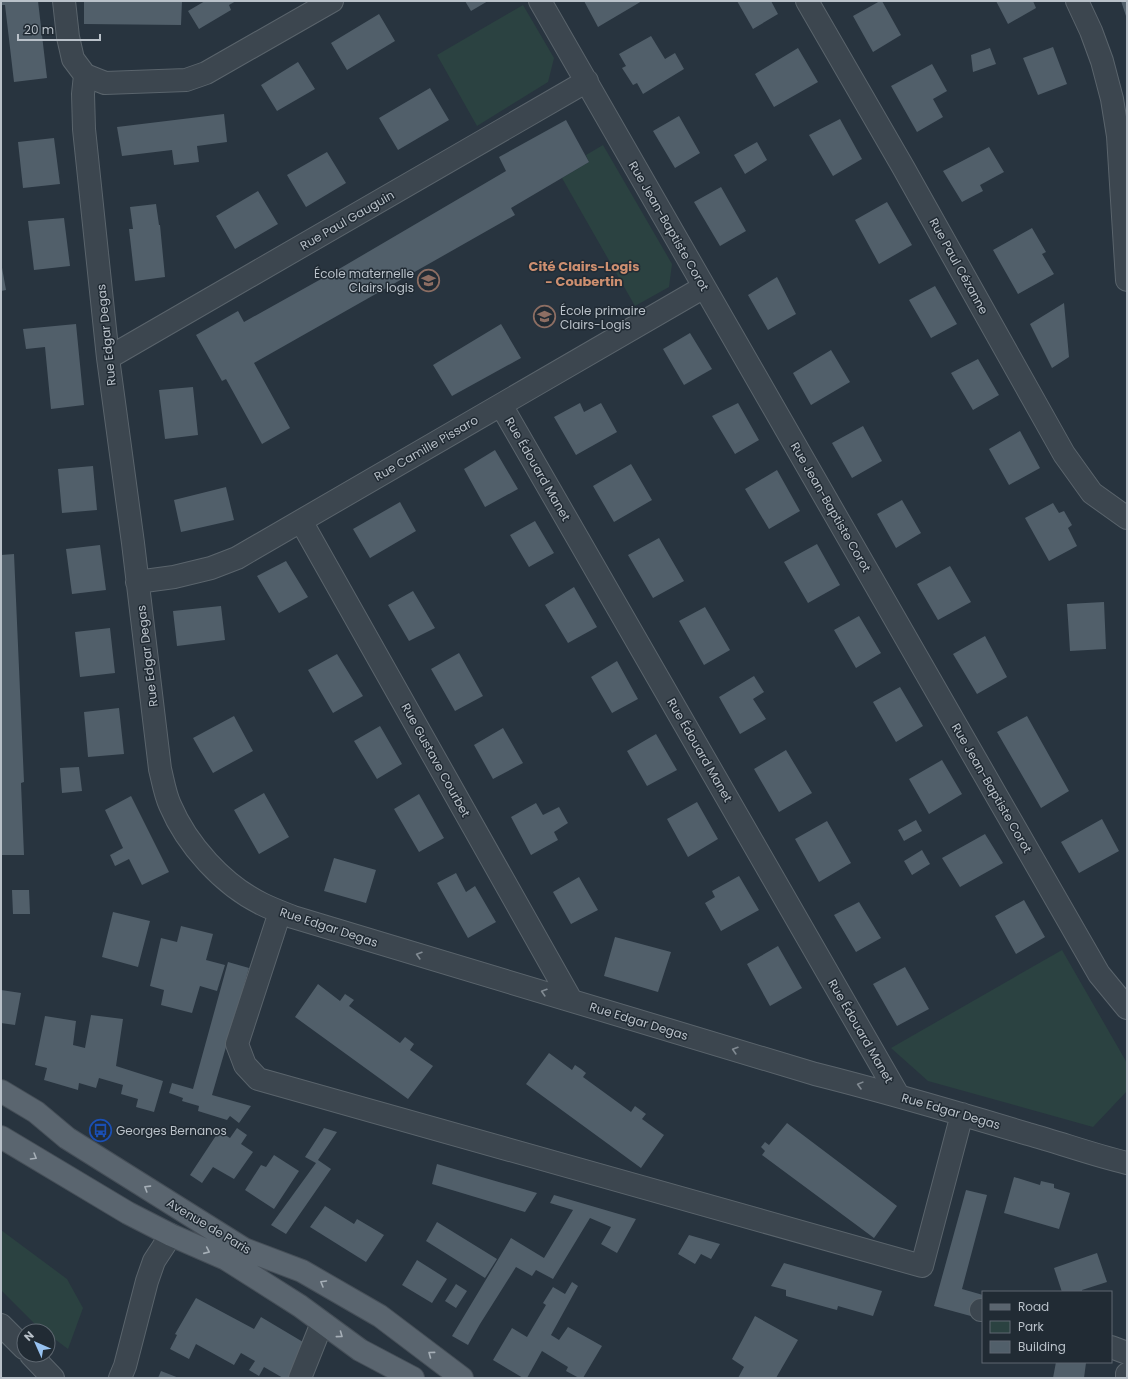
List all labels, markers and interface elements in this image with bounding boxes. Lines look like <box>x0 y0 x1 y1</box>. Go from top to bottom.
scale bar <box>18 16 100 42</box>
text: 20 m <box>24 21 54 38</box>
street label: Rue Jean-Baptiste Corot <box>625 158 713 294</box>
street label: Rue Paul Gauguin <box>297 186 397 254</box>
street label: Rue Paul Cézanne <box>925 215 993 317</box>
district label: Cité Clairs-Logis - Coubertin <box>529 257 639 291</box>
place label: École maternelle Clairs logis <box>314 265 414 296</box>
school or university icon: École maternelle Clairs logis <box>416 267 442 293</box>
street label: Rue Edgar Degas <box>92 283 120 387</box>
place label: École primaire Clairs-Logis <box>560 302 646 333</box>
school or university icon: École primaire Clairs-Logis <box>532 304 558 330</box>
street label: Rue Camille Pissaro <box>371 411 481 485</box>
street label: Rue Édouard Manet <box>501 414 575 524</box>
street label: Rue Jean-Baptiste Corot <box>787 439 875 575</box>
street label: Rue Edgar Degas <box>132 604 162 708</box>
street label: Rue Édouard Manet <box>663 695 737 805</box>
street label: Rue Gustave Courbet <box>398 700 474 820</box>
street label: Rue Jean-Baptiste Corot <box>948 720 1036 856</box>
street label: Rue Edgar Degas <box>278 903 380 951</box>
one-way arrow <box>416 951 423 960</box>
street label: Rue Édouard Manet <box>824 976 898 1086</box>
one-way arrow <box>540 988 547 997</box>
street label: Rue Edgar Degas <box>588 998 690 1044</box>
one-way arrow <box>732 1046 739 1055</box>
one-way arrow <box>857 1082 864 1090</box>
street label: Rue Edgar Degas <box>900 1089 1002 1133</box>
bus stop icon: Georges Bernanos <box>88 1117 114 1143</box>
place label: Georges Bernanos <box>116 1122 227 1139</box>
one-way arrow <box>30 1153 37 1160</box>
one-way arrow <box>144 1186 151 1193</box>
street label: Avenue de Paris <box>164 1194 254 1258</box>
one-way arrow <box>202 1246 210 1254</box>
one-way arrow <box>319 1281 327 1288</box>
legend <box>982 1291 1112 1363</box>
text: Road <box>1018 1298 1049 1315</box>
text: Park <box>1018 1318 1045 1335</box>
north arrow <box>16 1323 56 1363</box>
text: N <box>20 1327 38 1345</box>
one-way arrow <box>335 1330 342 1337</box>
text: Building <box>1018 1338 1066 1355</box>
one-way arrow <box>429 1352 436 1359</box>

